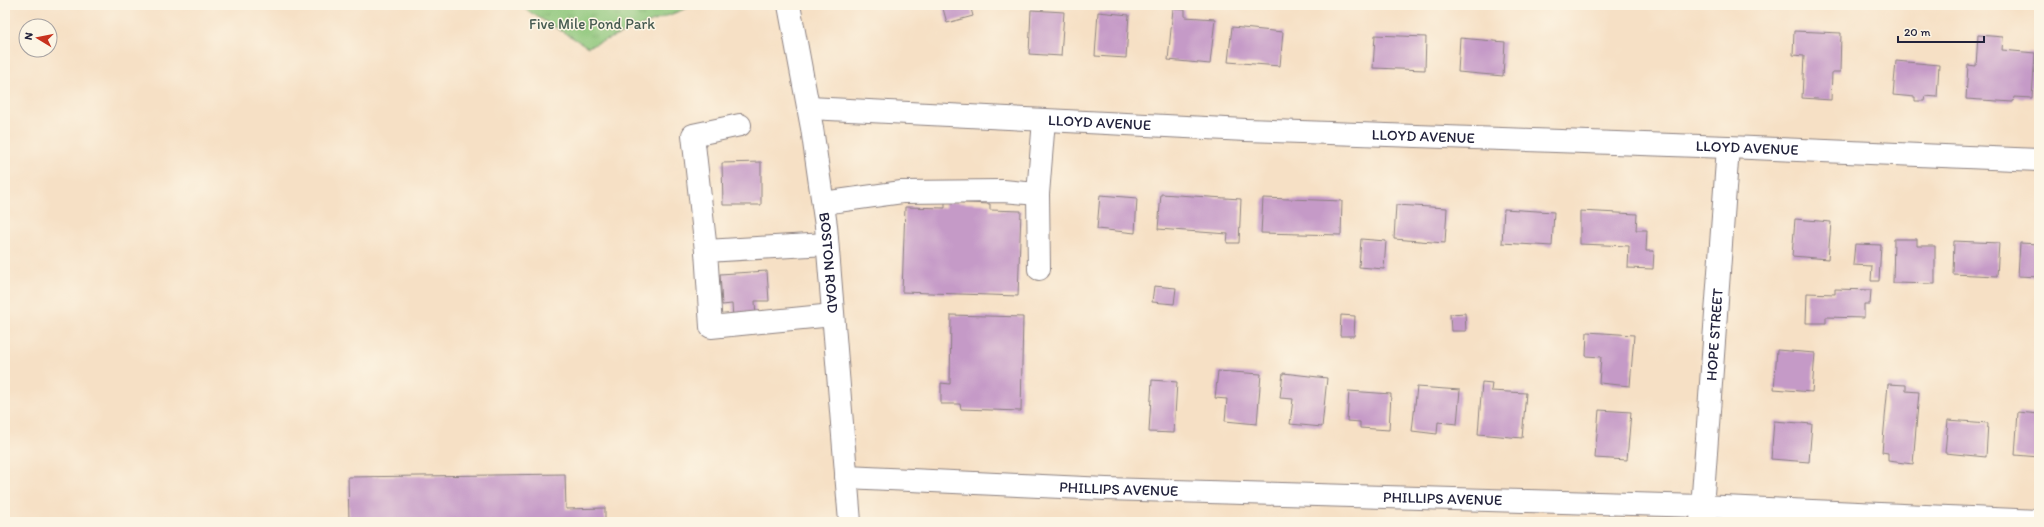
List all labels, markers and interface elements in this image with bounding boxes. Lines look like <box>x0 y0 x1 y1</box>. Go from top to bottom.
park label: Five Mile Pond Park <box>529 15 655 33</box>
north arrow <box>18 18 58 58</box>
scale bar <box>1898 18 1984 44</box>
text: 20 m <box>1904 25 1931 39</box>
text: N <box>22 32 36 41</box>
street label: LLOYD AVENUE <box>1048 111 1152 134</box>
street label: LLOYD AVENUE <box>1371 125 1475 147</box>
street label: LLOYD AVENUE <box>1695 137 1799 159</box>
street label: BOSTON ROAD <box>815 211 842 314</box>
street label: HOPE STREET <box>1702 287 1727 381</box>
street label: PHILLIPS AVENUE <box>1059 478 1179 500</box>
street label: PHILLIPS AVENUE <box>1383 488 1502 509</box>

